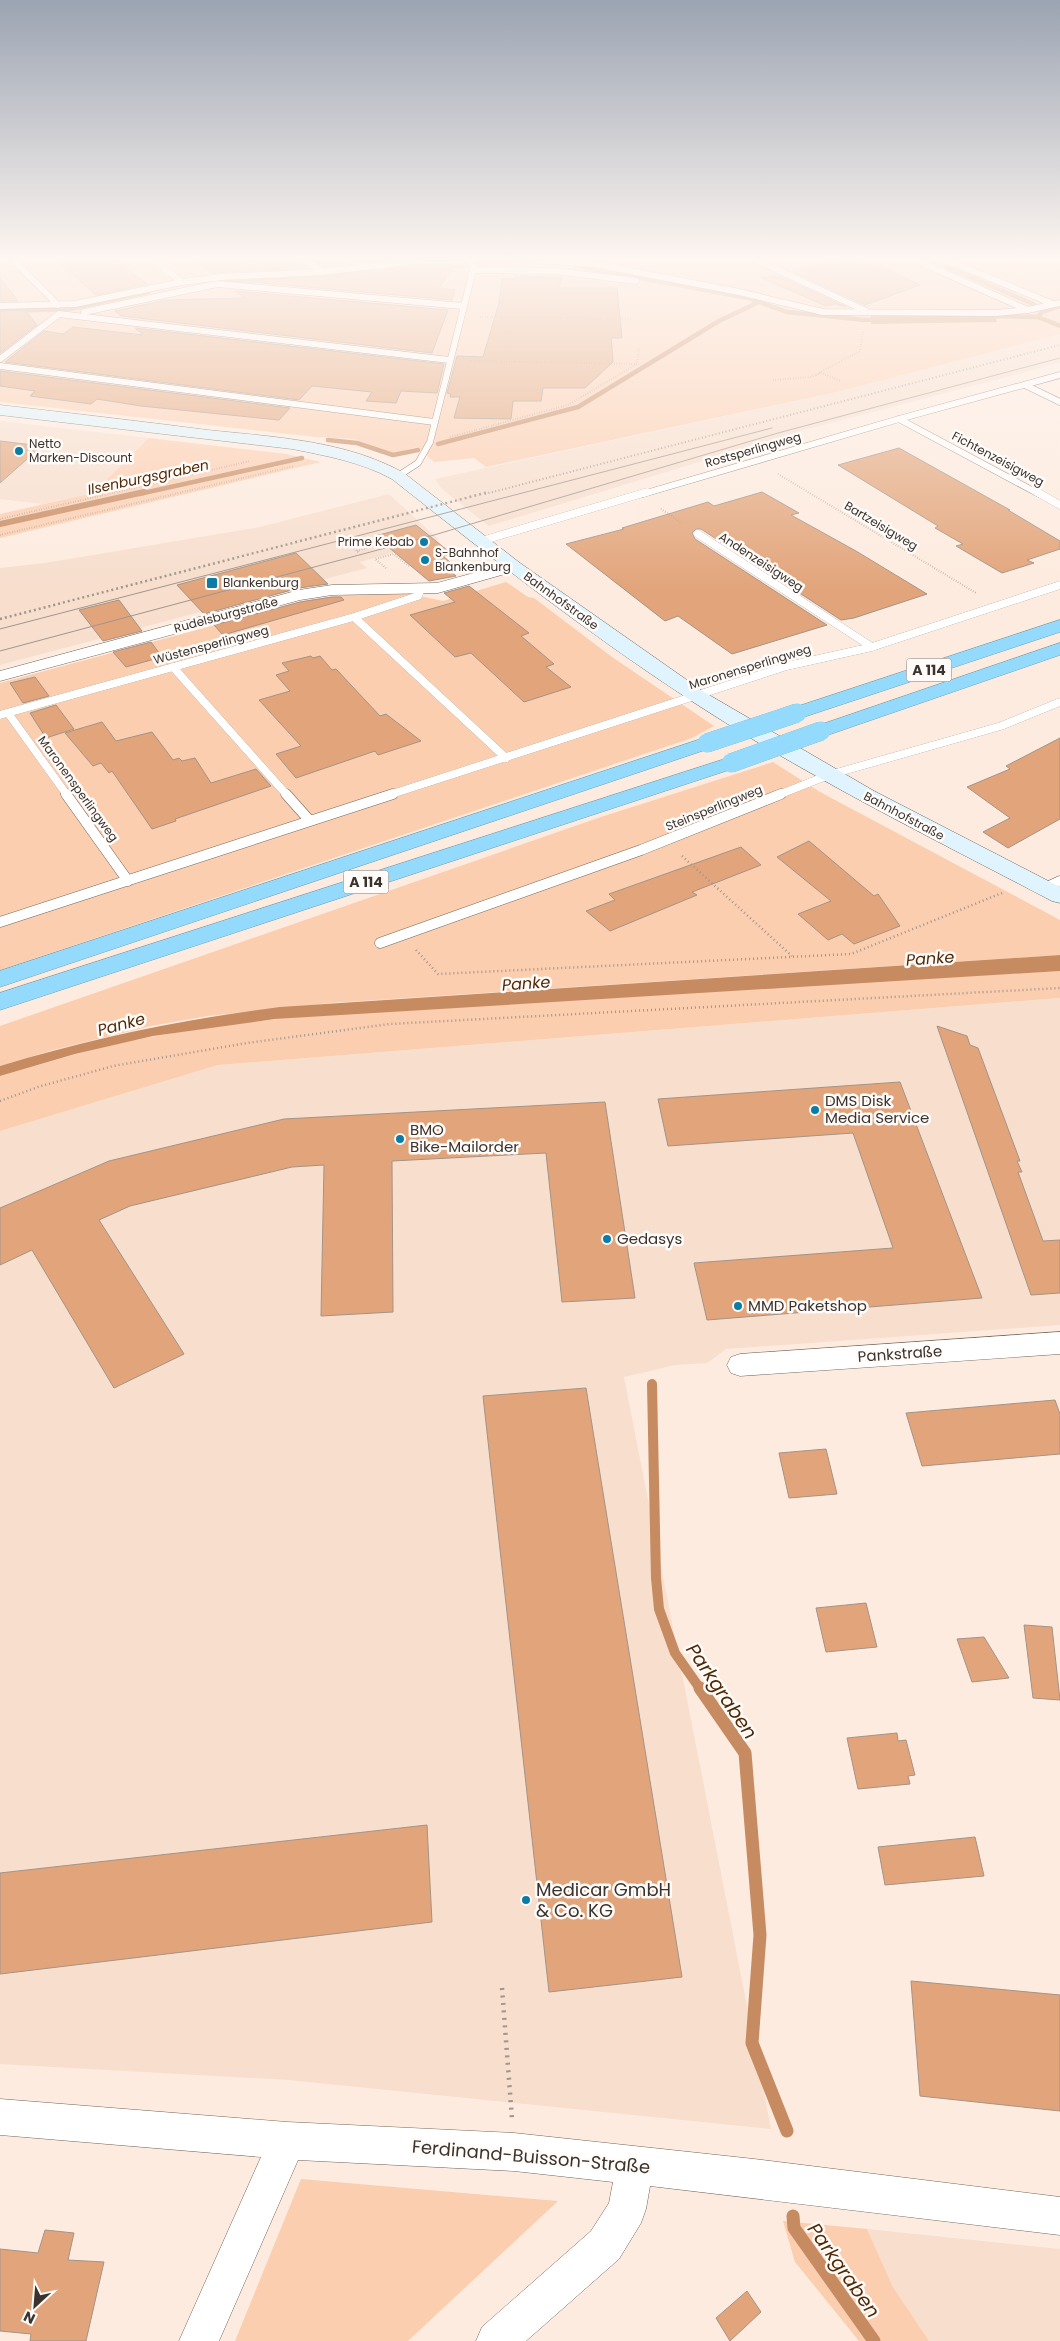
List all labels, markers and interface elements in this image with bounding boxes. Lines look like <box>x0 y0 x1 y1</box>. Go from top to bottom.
street label: Fichtenzeisigweg <box>949 427 1047 490</box>
street label: Rostsperlingweg <box>703 428 803 471</box>
place label: Netto Marken-Discount <box>29 435 132 466</box>
marker: Netto Marken-Discount <box>13 445 25 457</box>
water label: Ilsenburgsgraben <box>86 454 211 500</box>
street label: Bartzeisigweg <box>841 497 921 554</box>
street label: Andenzeisigweg <box>716 528 807 595</box>
place label: Prime Kebab <box>338 533 414 550</box>
marker: Prime Kebab <box>418 536 430 548</box>
place label: S-Bahnhof Blankenburg <box>435 544 511 575</box>
marker: S-Bahnhof Blankenburg <box>419 554 431 566</box>
street label: Bahnhofstraße <box>520 568 602 634</box>
place label: Blankenburg <box>223 574 299 591</box>
marker: Blankenburg <box>205 576 219 590</box>
street label: Rudelsburgstraße <box>172 592 280 637</box>
street label: Wüstensperlingweg <box>151 621 270 668</box>
street label: Maronensperlingweg <box>687 640 813 693</box>
road number: A 114 <box>906 658 952 682</box>
street label: Maronensperlingweg <box>34 732 123 845</box>
street label: Steinsperlingweg <box>663 780 765 835</box>
street label: Bahnhofstraße <box>861 787 948 844</box>
road number: A 114 <box>344 870 388 894</box>
water label: Panke <box>905 945 955 972</box>
water label: Panke <box>501 970 551 997</box>
water label: Panke <box>95 1007 148 1042</box>
place label: DMS Disk Media Service <box>825 1090 929 1128</box>
marker: DMS Disk Media Service <box>809 1104 821 1116</box>
place label: BMO Bike-Mailorder <box>410 1119 519 1157</box>
marker: BMO Bike-Mailorder <box>394 1133 406 1145</box>
place label: Gedasys <box>617 1228 683 1249</box>
marker: Gedasys <box>601 1233 613 1245</box>
place label: MMD Paketshop <box>748 1295 867 1316</box>
marker: MMD Paketshop <box>732 1300 744 1312</box>
street label: Pankstraße <box>857 1340 943 1367</box>
water label: Parkgraben <box>680 1638 764 1745</box>
place label: Medicar GmbH & Co. KG <box>536 1877 671 1923</box>
marker: Medicar GmbH & Co. KG <box>520 1894 532 1906</box>
street label: Ferdinand-Buisson-Straße <box>411 2134 651 2179</box>
water label: Parkgraben <box>801 2217 886 2323</box>
north arrow <box>10 2281 60 2331</box>
text: N <box>20 2306 38 2329</box>

